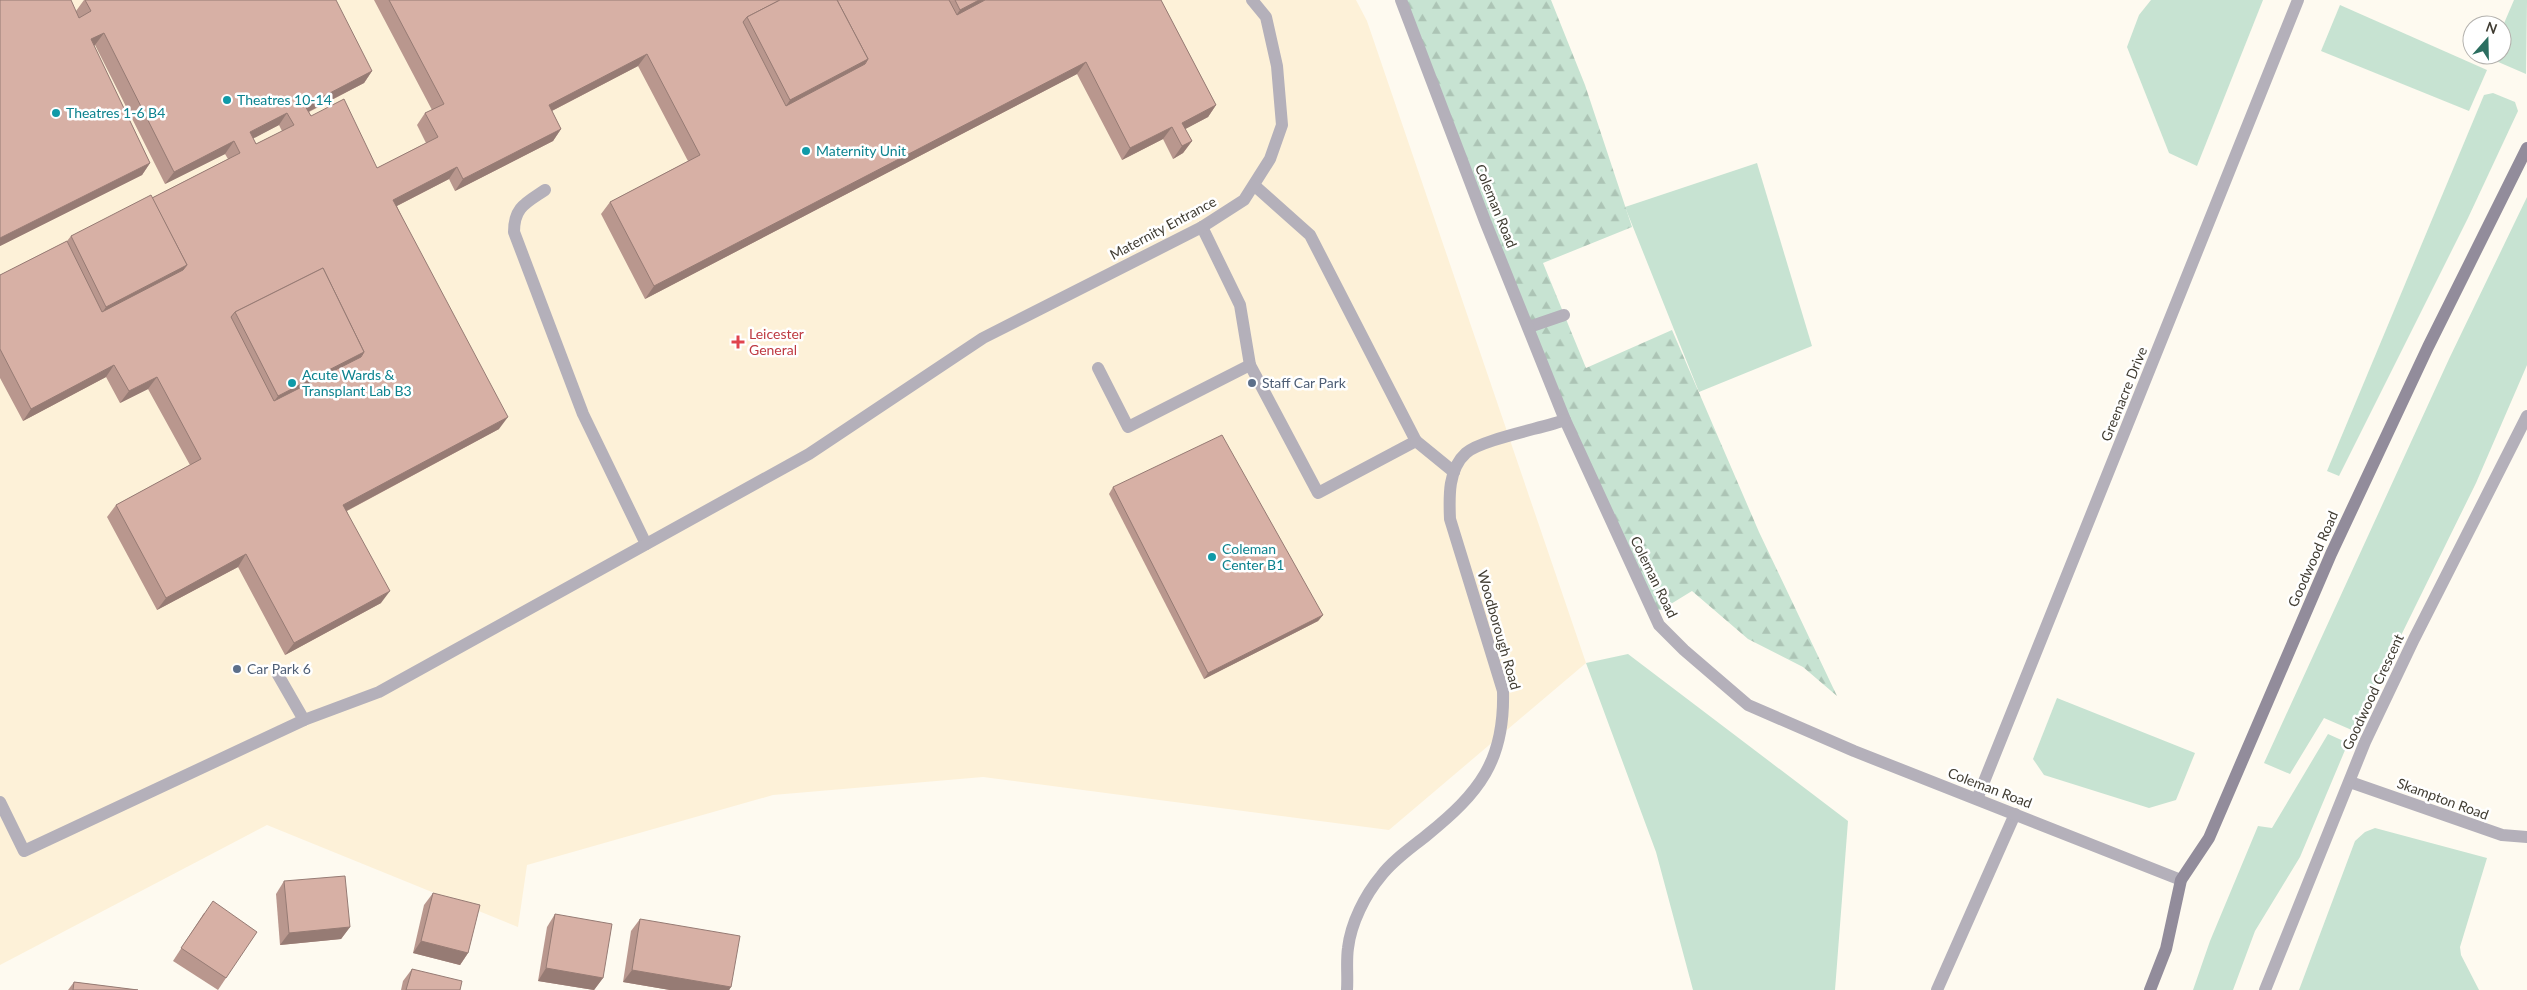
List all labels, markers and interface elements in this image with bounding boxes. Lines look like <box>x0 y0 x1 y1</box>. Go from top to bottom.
north arrow <box>2462 15 2512 65</box>
text: N <box>2484 17 2500 37</box>
place label: Theatres 10-14 <box>237 91 332 108</box>
marker: Theatres 10-14 <box>221 94 233 106</box>
place label: Theatres 1-6 B4 <box>66 104 165 121</box>
marker: Theatres 1-6 B4 <box>50 107 62 119</box>
place label: Maternity Unit <box>816 142 906 159</box>
marker: Maternity Unit <box>800 145 812 157</box>
street label: Coleman Road <box>1472 161 1521 250</box>
street label: Maternity Entrance <box>1107 192 1219 263</box>
place label: Leicester General <box>749 325 804 358</box>
marker: Leicester General <box>731 335 745 349</box>
street label: Greenacre Drive <box>2097 344 2150 444</box>
place label: Acute Wards & Transplant Lab B3 <box>302 366 412 399</box>
place label: Staff Car Park <box>1262 374 1347 391</box>
marker: Acute Wards & Transplant Lab B3 <box>286 377 298 389</box>
marker: Staff Car Park <box>1246 377 1258 389</box>
street label: Goodwood Road <box>2284 508 2341 609</box>
street label: Coleman Road <box>1627 533 1682 620</box>
place label: Coleman Center B1 <box>1222 540 1284 573</box>
marker: Coleman Center B1 <box>1206 551 1218 563</box>
street label: Woodborough Road <box>1474 568 1525 692</box>
street label: Goodwood Crescent <box>2338 631 2407 753</box>
place label: Car Park 6 <box>247 660 311 677</box>
marker: Car Park 6 <box>231 663 243 675</box>
street label: Coleman Road <box>1946 764 2035 811</box>
street label: Skampton Road <box>2395 774 2491 823</box>

